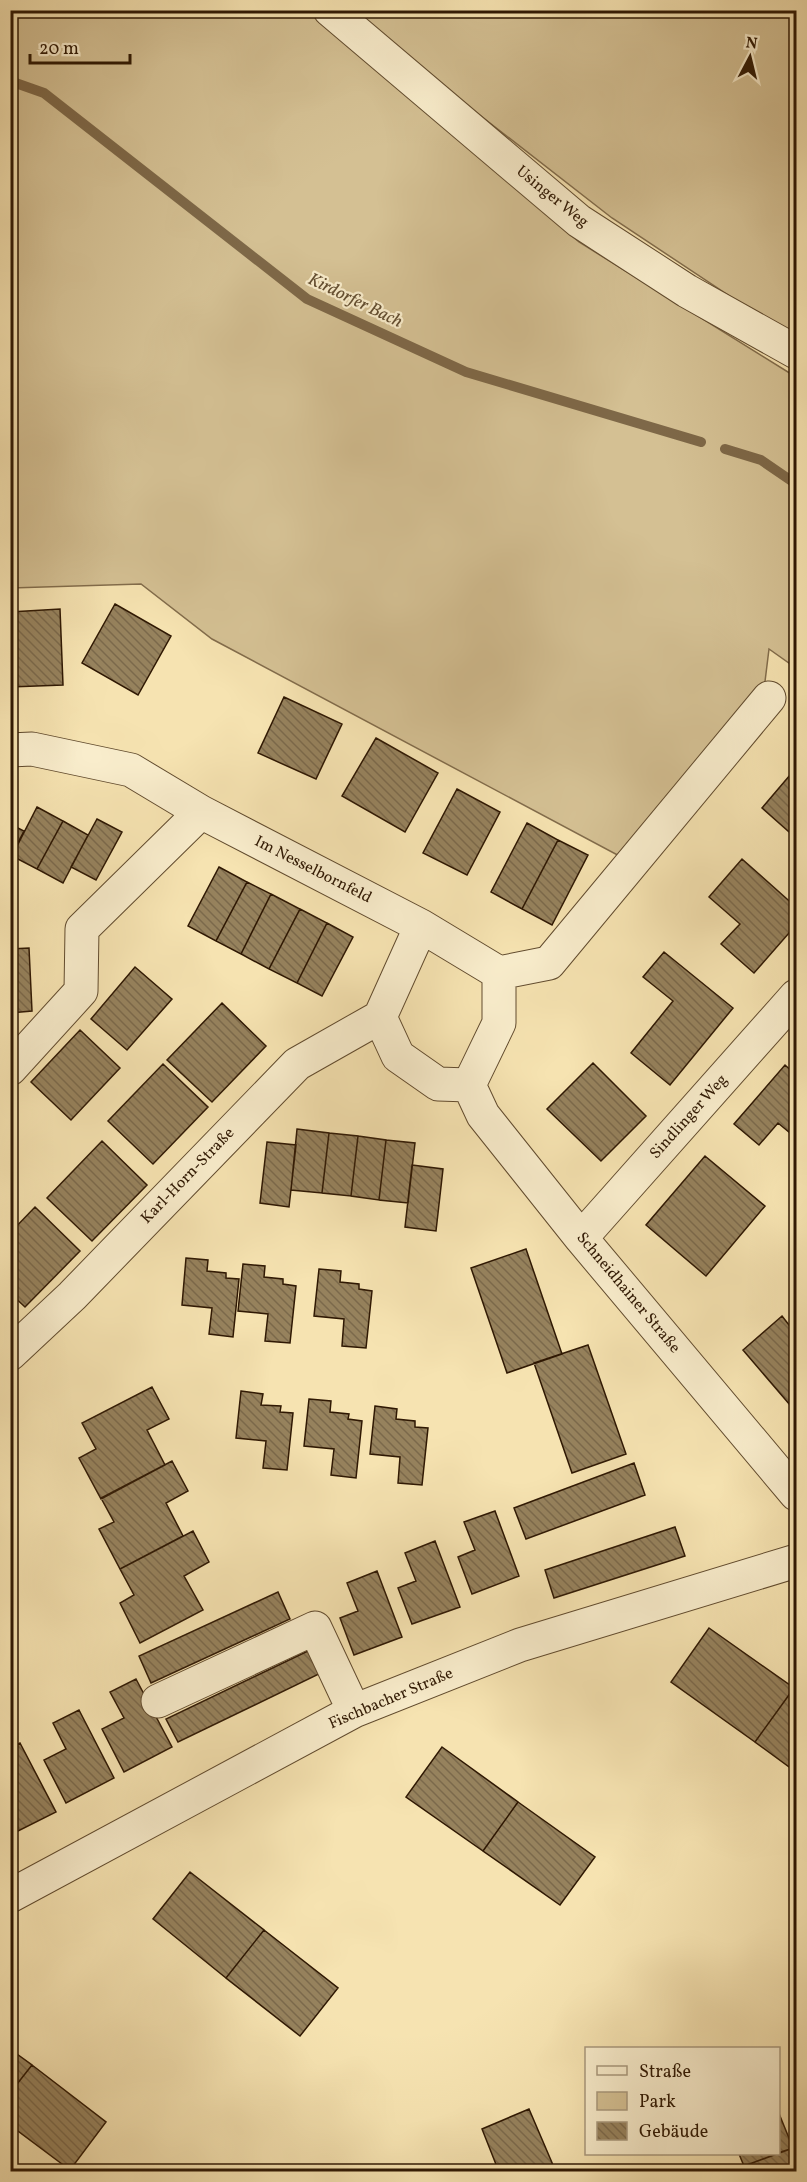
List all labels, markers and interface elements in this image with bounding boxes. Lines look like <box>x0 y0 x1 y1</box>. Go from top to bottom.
scale bar <box>30 27 130 65</box>
north arrow <box>720 27 780 87</box>
text: N <box>744 32 759 56</box>
text: 20 m <box>39 37 79 62</box>
street label: Usinger Weg <box>511 161 593 233</box>
water label: Kirdorfer Bach <box>304 267 406 335</box>
street label: Im Nesselbornfeld <box>251 831 375 909</box>
street label: Sindlinger Weg <box>645 1070 733 1164</box>
street label: Karl-Horn-Straße <box>136 1123 240 1229</box>
street label: Schneidhainer Straße <box>571 1228 685 1358</box>
street label: Fischbacher Straße <box>325 1663 457 1735</box>
legend <box>585 2047 780 2155</box>
text: Straße <box>639 2060 691 2085</box>
text: Park <box>639 2090 676 2115</box>
text: Gebäude <box>639 2120 708 2145</box>

